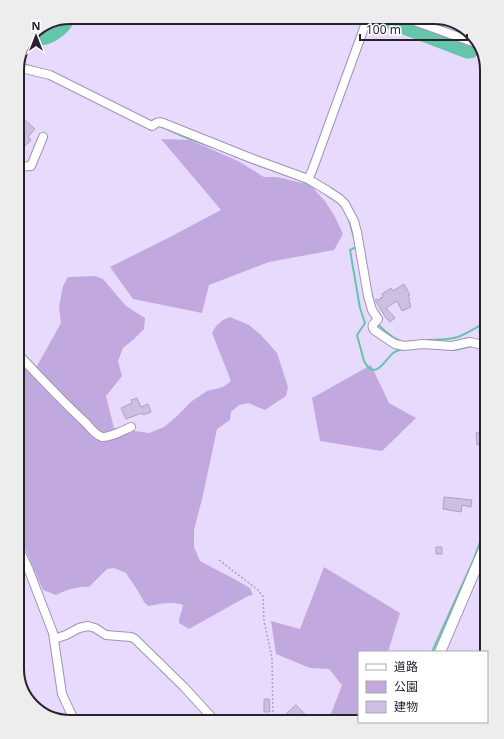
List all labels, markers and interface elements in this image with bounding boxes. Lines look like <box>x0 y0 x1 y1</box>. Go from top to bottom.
north arrow <box>16 16 56 56</box>
scale bar <box>360 16 467 42</box>
text: N <box>32 18 40 33</box>
text: 100 m <box>366 21 401 38</box>
legend <box>358 651 488 723</box>
text: 道路 <box>394 658 418 675</box>
text: 公園 <box>394 678 418 695</box>
text: 建物 <box>394 698 418 715</box>

